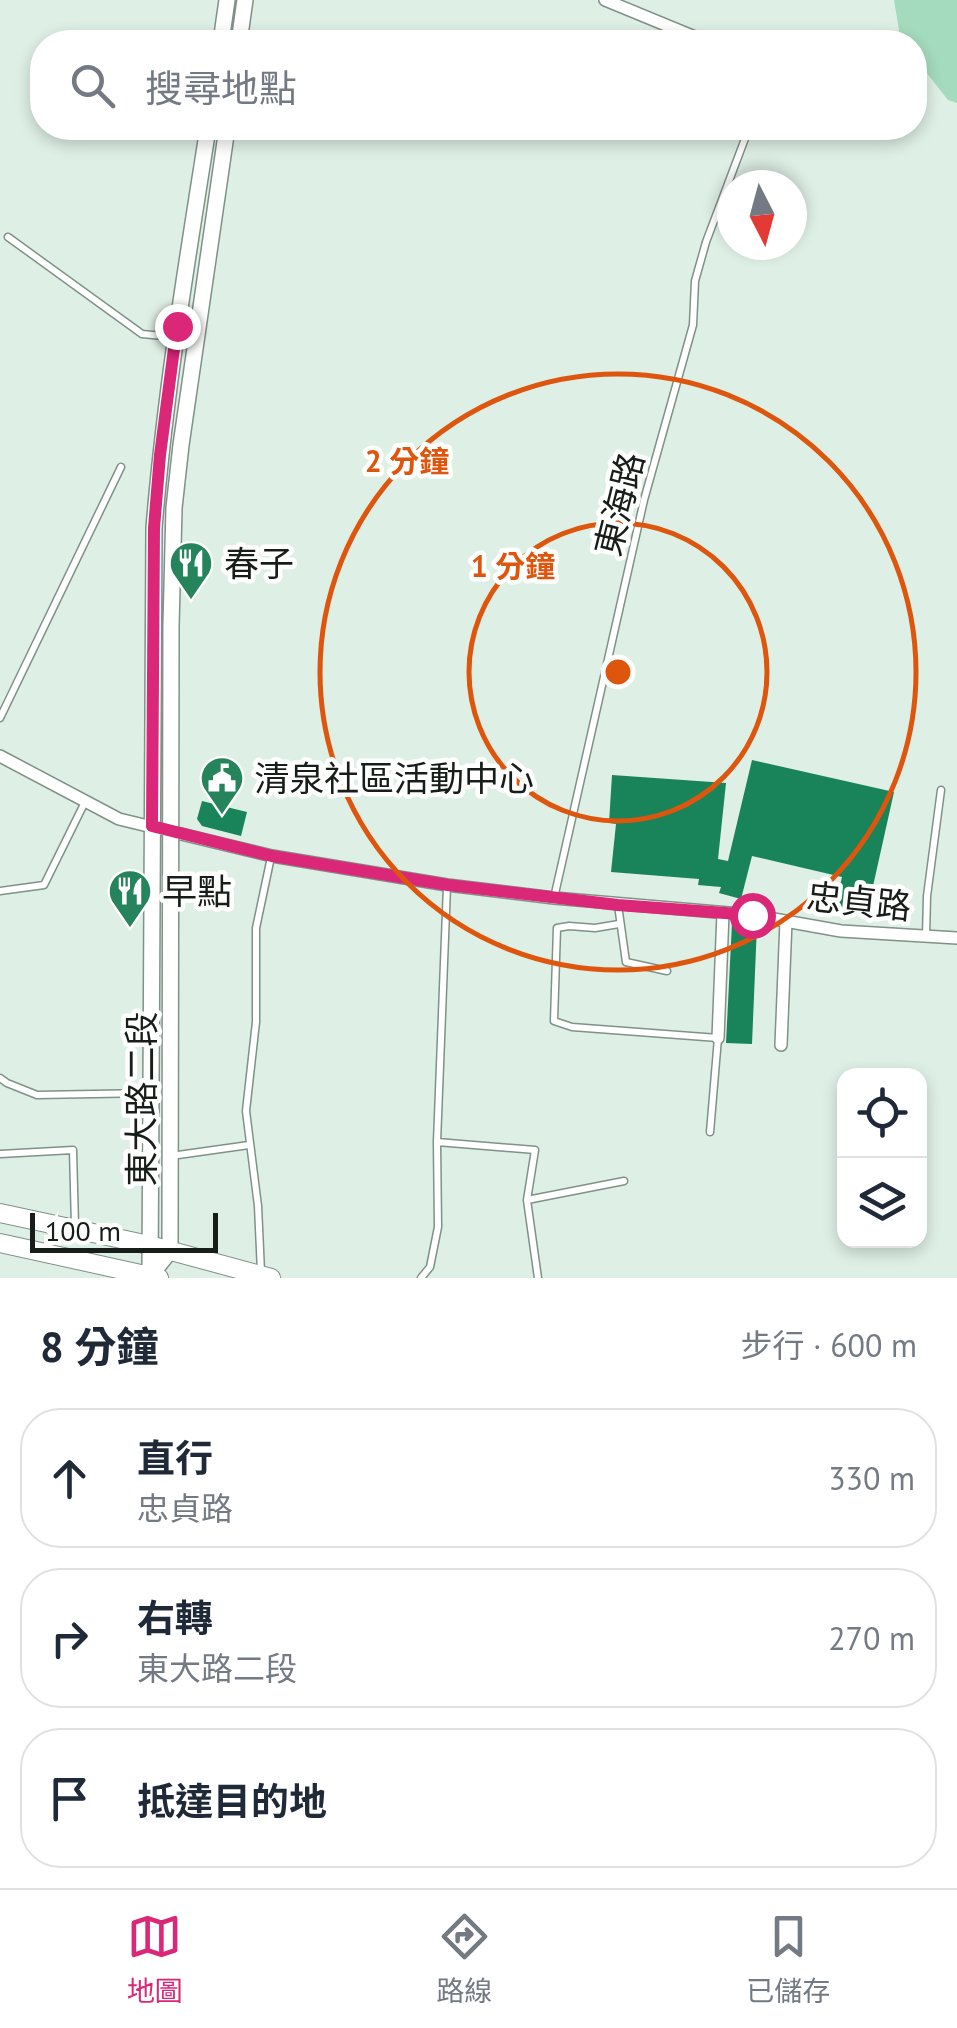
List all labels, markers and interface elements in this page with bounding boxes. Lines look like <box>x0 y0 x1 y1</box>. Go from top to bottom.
search box <box>30 30 927 140</box>
icon: search <box>65 58 120 113</box>
text: 搜尋地點 <box>145 63 297 112</box>
north arrow <box>717 170 807 260</box>
route end <box>155 304 201 350</box>
text: 2 分鐘 <box>365 441 449 480</box>
street label: 東海路 <box>584 447 654 561</box>
restaurant icon: 春子 <box>168 540 214 601</box>
place label: 春子 <box>224 540 294 586</box>
text: 1 分鐘 <box>471 546 555 585</box>
centre of rings <box>600 654 636 690</box>
public building icon: 清泉社區活動中心 <box>199 755 245 816</box>
place label: 清泉社區活動中心 <box>254 755 534 801</box>
restaurant icon: 早點 <box>107 868 153 929</box>
place label: 早點 <box>162 868 232 914</box>
street label: 忠貞路 <box>804 873 914 929</box>
route start <box>730 893 776 939</box>
street label: 東大路二段 <box>118 1011 164 1187</box>
map controls <box>837 1068 927 1248</box>
button: locate <box>837 1068 927 1158</box>
button: layers <box>837 1158 927 1248</box>
scale bar <box>30 1208 218 1252</box>
text: 100 m <box>45 1212 121 1249</box>
text: 8 分鐘 <box>40 1319 158 1374</box>
text: 步行 · 600 m <box>741 1324 917 1366</box>
text: 直行 <box>137 1433 213 1482</box>
icon: ahead <box>42 1451 97 1506</box>
text: 330 m <box>828 1457 915 1499</box>
text: 忠貞路 <box>137 1487 233 1529</box>
text: 右轉 <box>137 1593 213 1642</box>
icon: right <box>42 1611 97 1666</box>
text: 270 m <box>828 1617 915 1659</box>
text: 東大路二段 <box>137 1647 297 1689</box>
icon: arrive <box>42 1771 97 1826</box>
text: 抵達目的地 <box>137 1776 327 1825</box>
tab: 地圖 <box>127 1909 183 2009</box>
tab: 路線 <box>436 1909 492 2009</box>
tab: 已儲存 <box>746 1909 830 2009</box>

